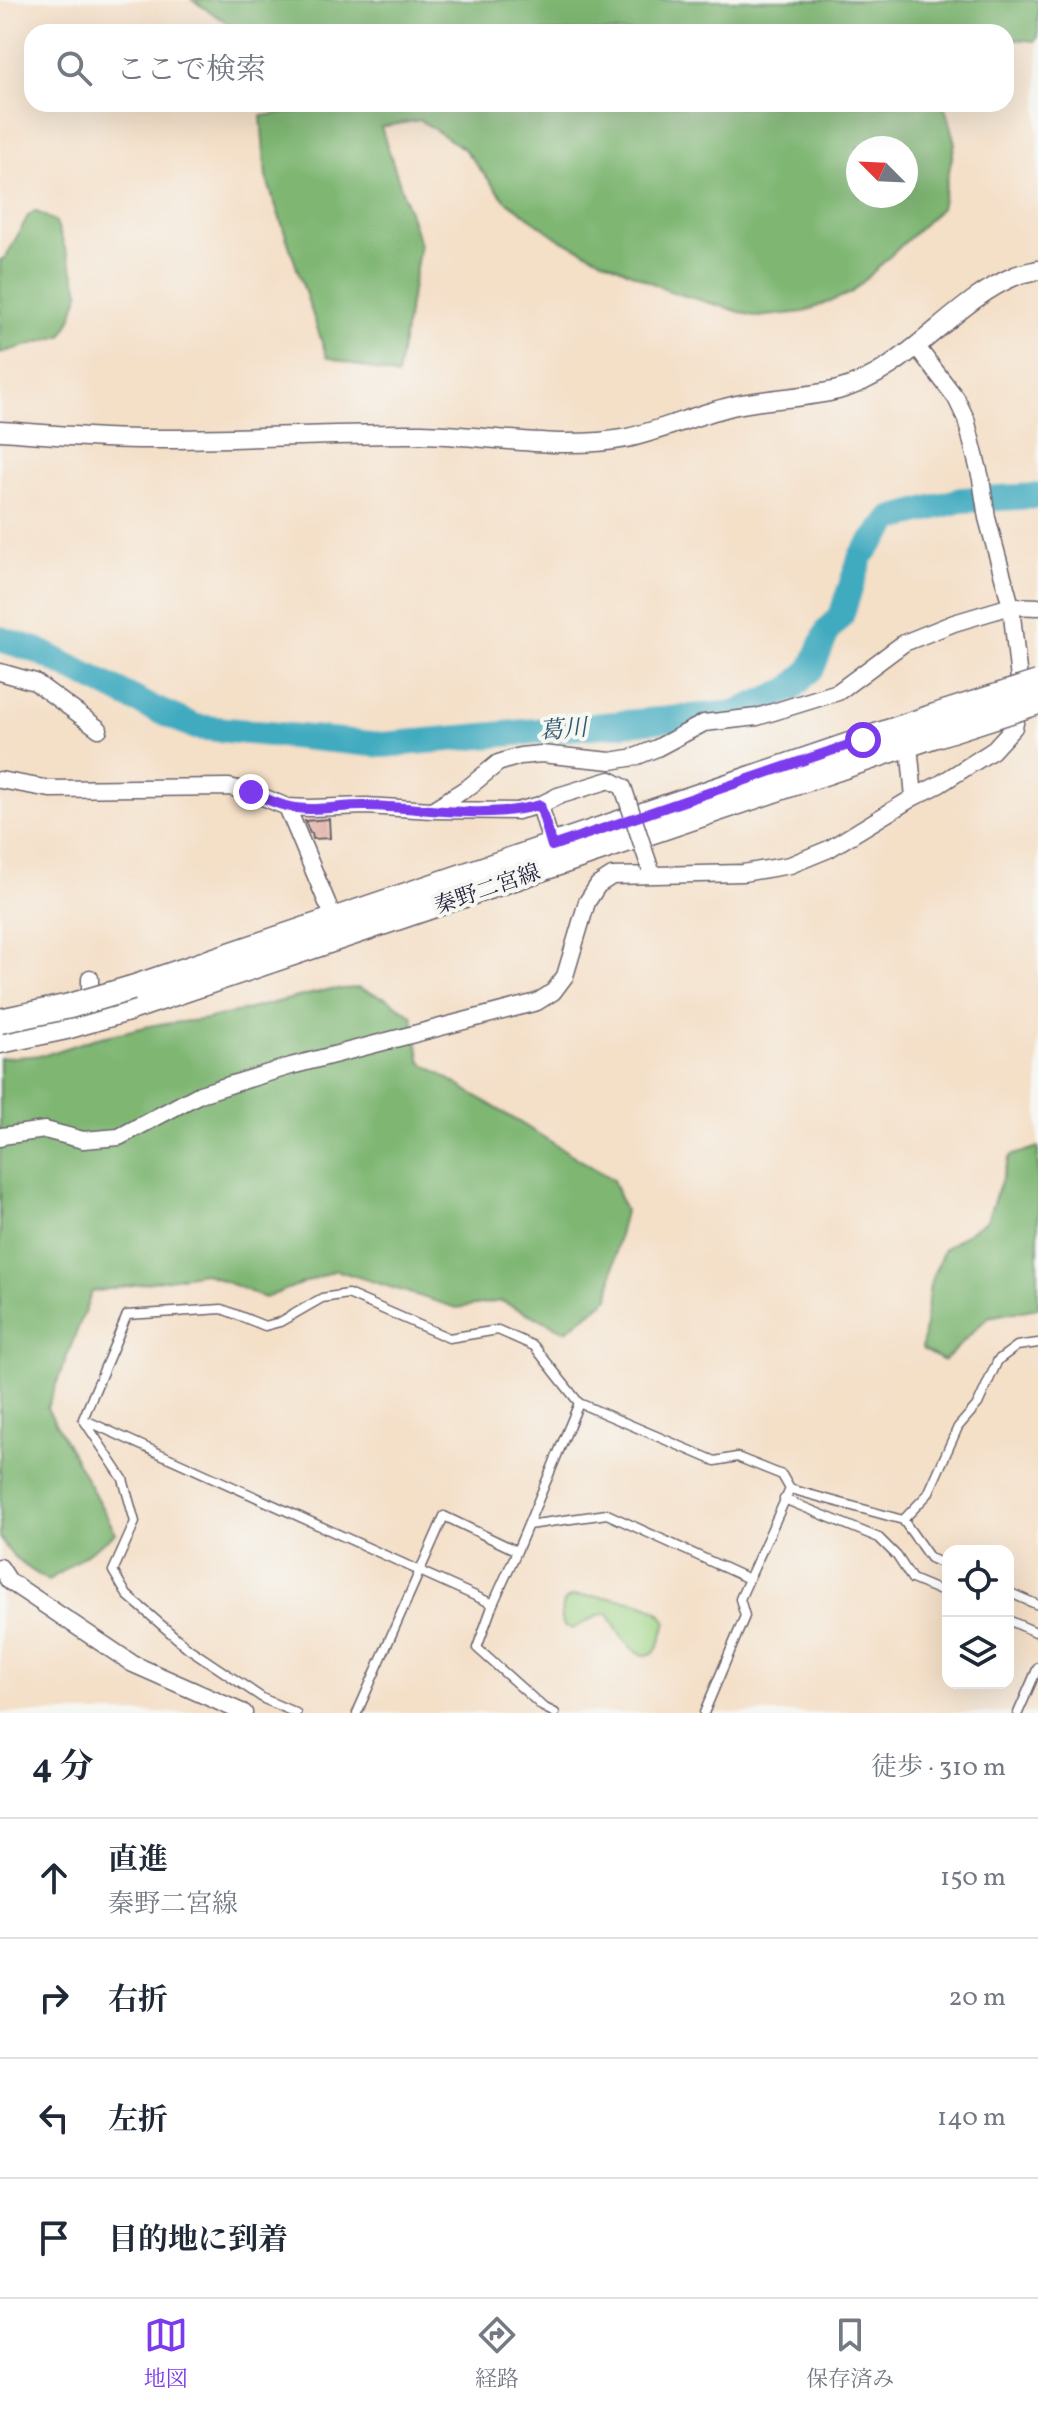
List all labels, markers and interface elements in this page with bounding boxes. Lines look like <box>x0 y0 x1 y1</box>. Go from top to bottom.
search box <box>24 24 1014 112</box>
icon: search <box>52 46 96 90</box>
text: ここで検索 <box>116 50 266 92</box>
north arrow <box>846 136 918 208</box>
water label: 葛川 <box>538 712 592 750</box>
route start <box>845 722 881 758</box>
route end <box>233 774 269 810</box>
street label: 秦野二宮線 <box>431 858 545 923</box>
map controls <box>942 1545 1014 1689</box>
button: locate <box>942 1545 1014 1617</box>
button: layers <box>942 1617 1014 1689</box>
text: 4 分 <box>32 1745 93 1792</box>
text: 徒歩 · 310 m <box>871 1750 1006 1786</box>
text: 直進 <box>108 1840 168 1882</box>
icon: ahead <box>32 1856 76 1900</box>
text: 150 m <box>940 1860 1006 1896</box>
text: 秦野二宮線 <box>108 1887 238 1923</box>
icon: right <box>32 1976 76 2020</box>
text: 右折 <box>108 1980 168 2022</box>
text: 20 m <box>948 1980 1006 2016</box>
icon: left <box>32 2096 76 2140</box>
text: 左折 <box>108 2100 168 2142</box>
text: 140 m <box>937 2100 1006 2136</box>
icon: arrive <box>32 2216 76 2260</box>
text: 目的地に到着 <box>108 2220 288 2262</box>
tab: 地図 <box>144 2313 188 2396</box>
tab: 経路 <box>475 2313 519 2396</box>
tab: 保存済み <box>806 2313 894 2396</box>

